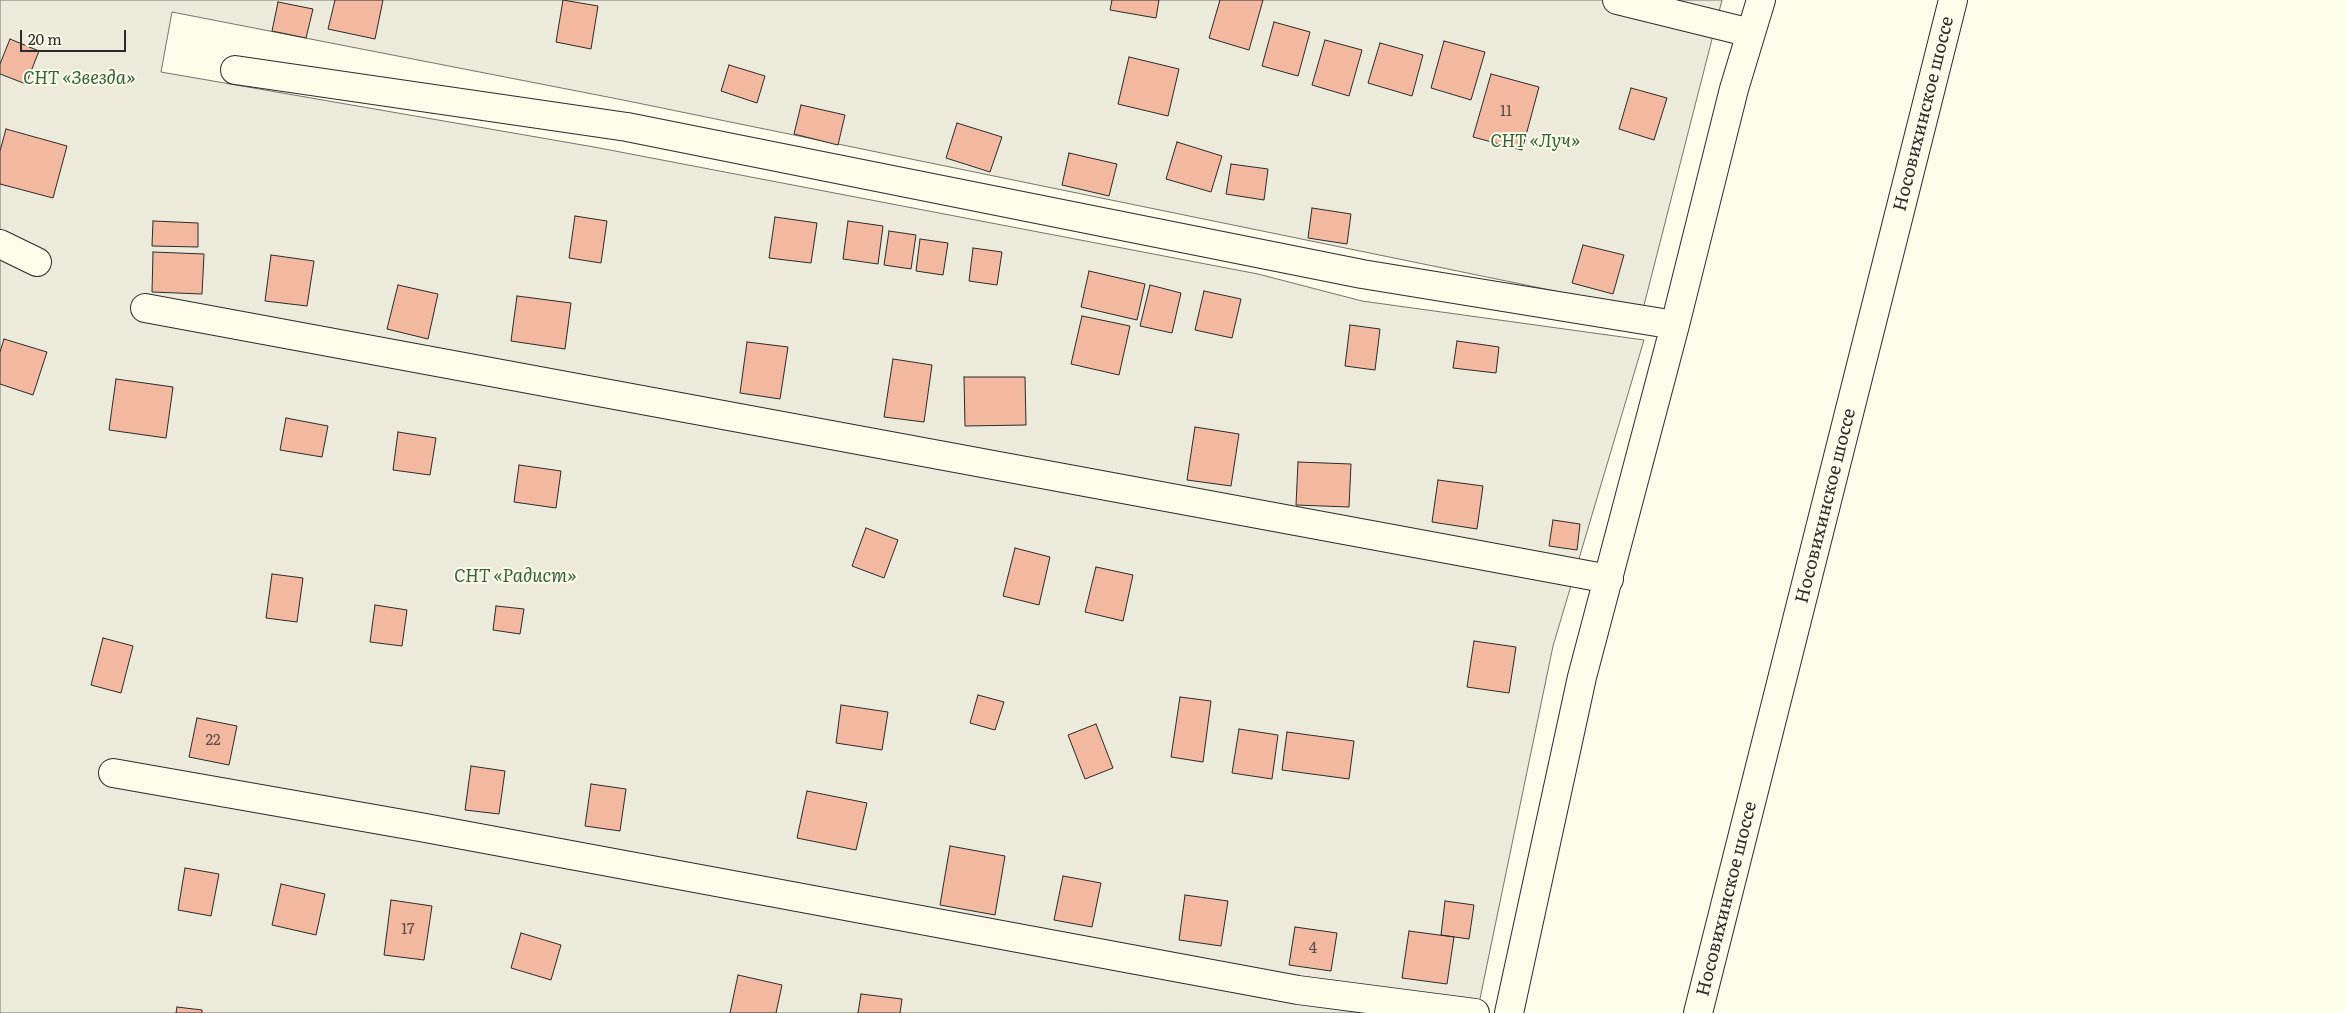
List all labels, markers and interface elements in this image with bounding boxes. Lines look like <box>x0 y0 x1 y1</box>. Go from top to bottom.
street label: Носовихинское шоссе <box>1889 14 1959 214</box>
scale bar <box>22 20 129 52</box>
text: 20 m <box>28 27 62 50</box>
park label: СНТ «Звезда» <box>23 68 135 90</box>
house number: 11 <box>1500 103 1512 121</box>
park label: СНТ «Луч» <box>1490 131 1580 153</box>
street label: Носовихинское шоссе <box>1791 406 1861 606</box>
park label: СНТ «Радист» <box>454 566 576 588</box>
house number: 22 <box>205 732 221 750</box>
street label: Носовихинское шоссе <box>1692 799 1762 999</box>
house number: 17 <box>401 921 415 939</box>
house number: 4 <box>1309 940 1317 958</box>

